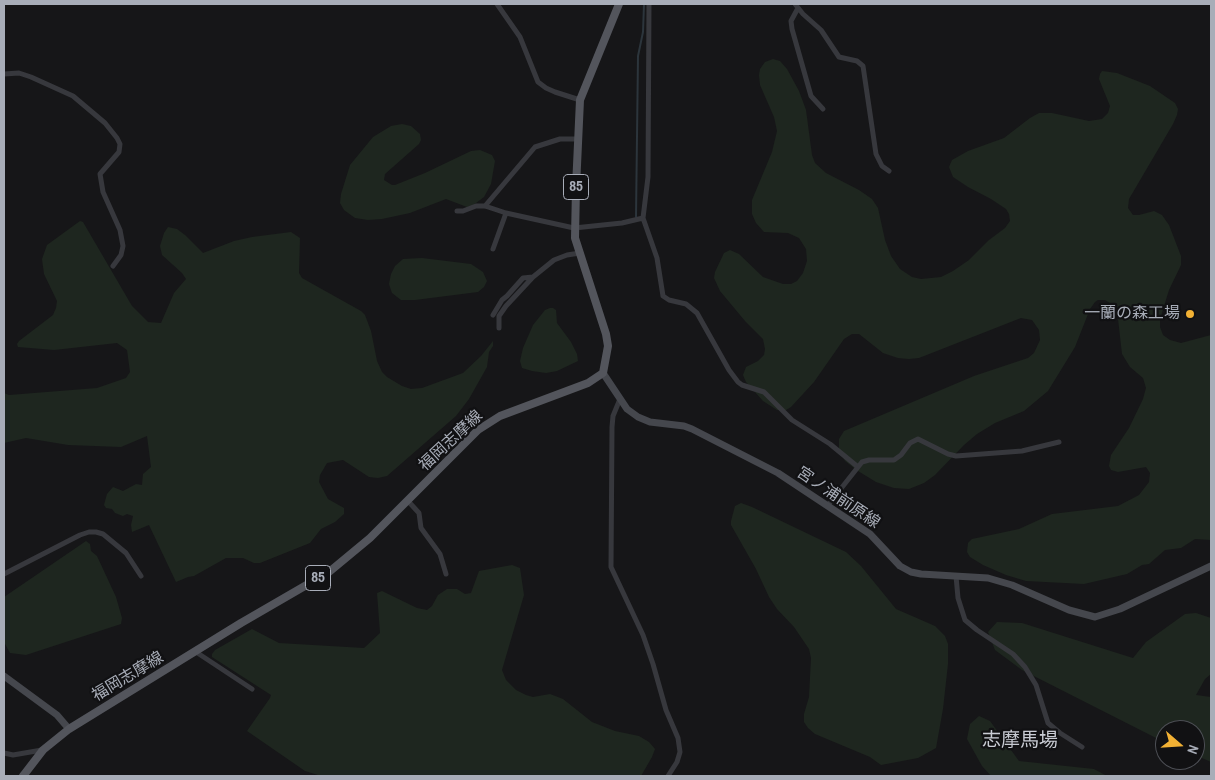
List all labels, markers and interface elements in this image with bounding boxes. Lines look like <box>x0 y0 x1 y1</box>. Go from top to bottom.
road number: 85 <box>564 174 588 200</box>
place label: 一蘭の森工場 <box>1084 304 1180 324</box>
marker: 一蘭の森工場 <box>1184 308 1196 320</box>
street label: 福岡志摩線 <box>415 407 487 475</box>
street label: 宮ノ浦前原線 <box>793 463 883 533</box>
road number: 85 <box>306 566 330 590</box>
street label: 福岡志摩線 <box>89 648 167 706</box>
north arrow <box>1155 720 1205 770</box>
district label: 志摩馬場 <box>982 730 1058 752</box>
text: N <box>1183 743 1203 756</box>

